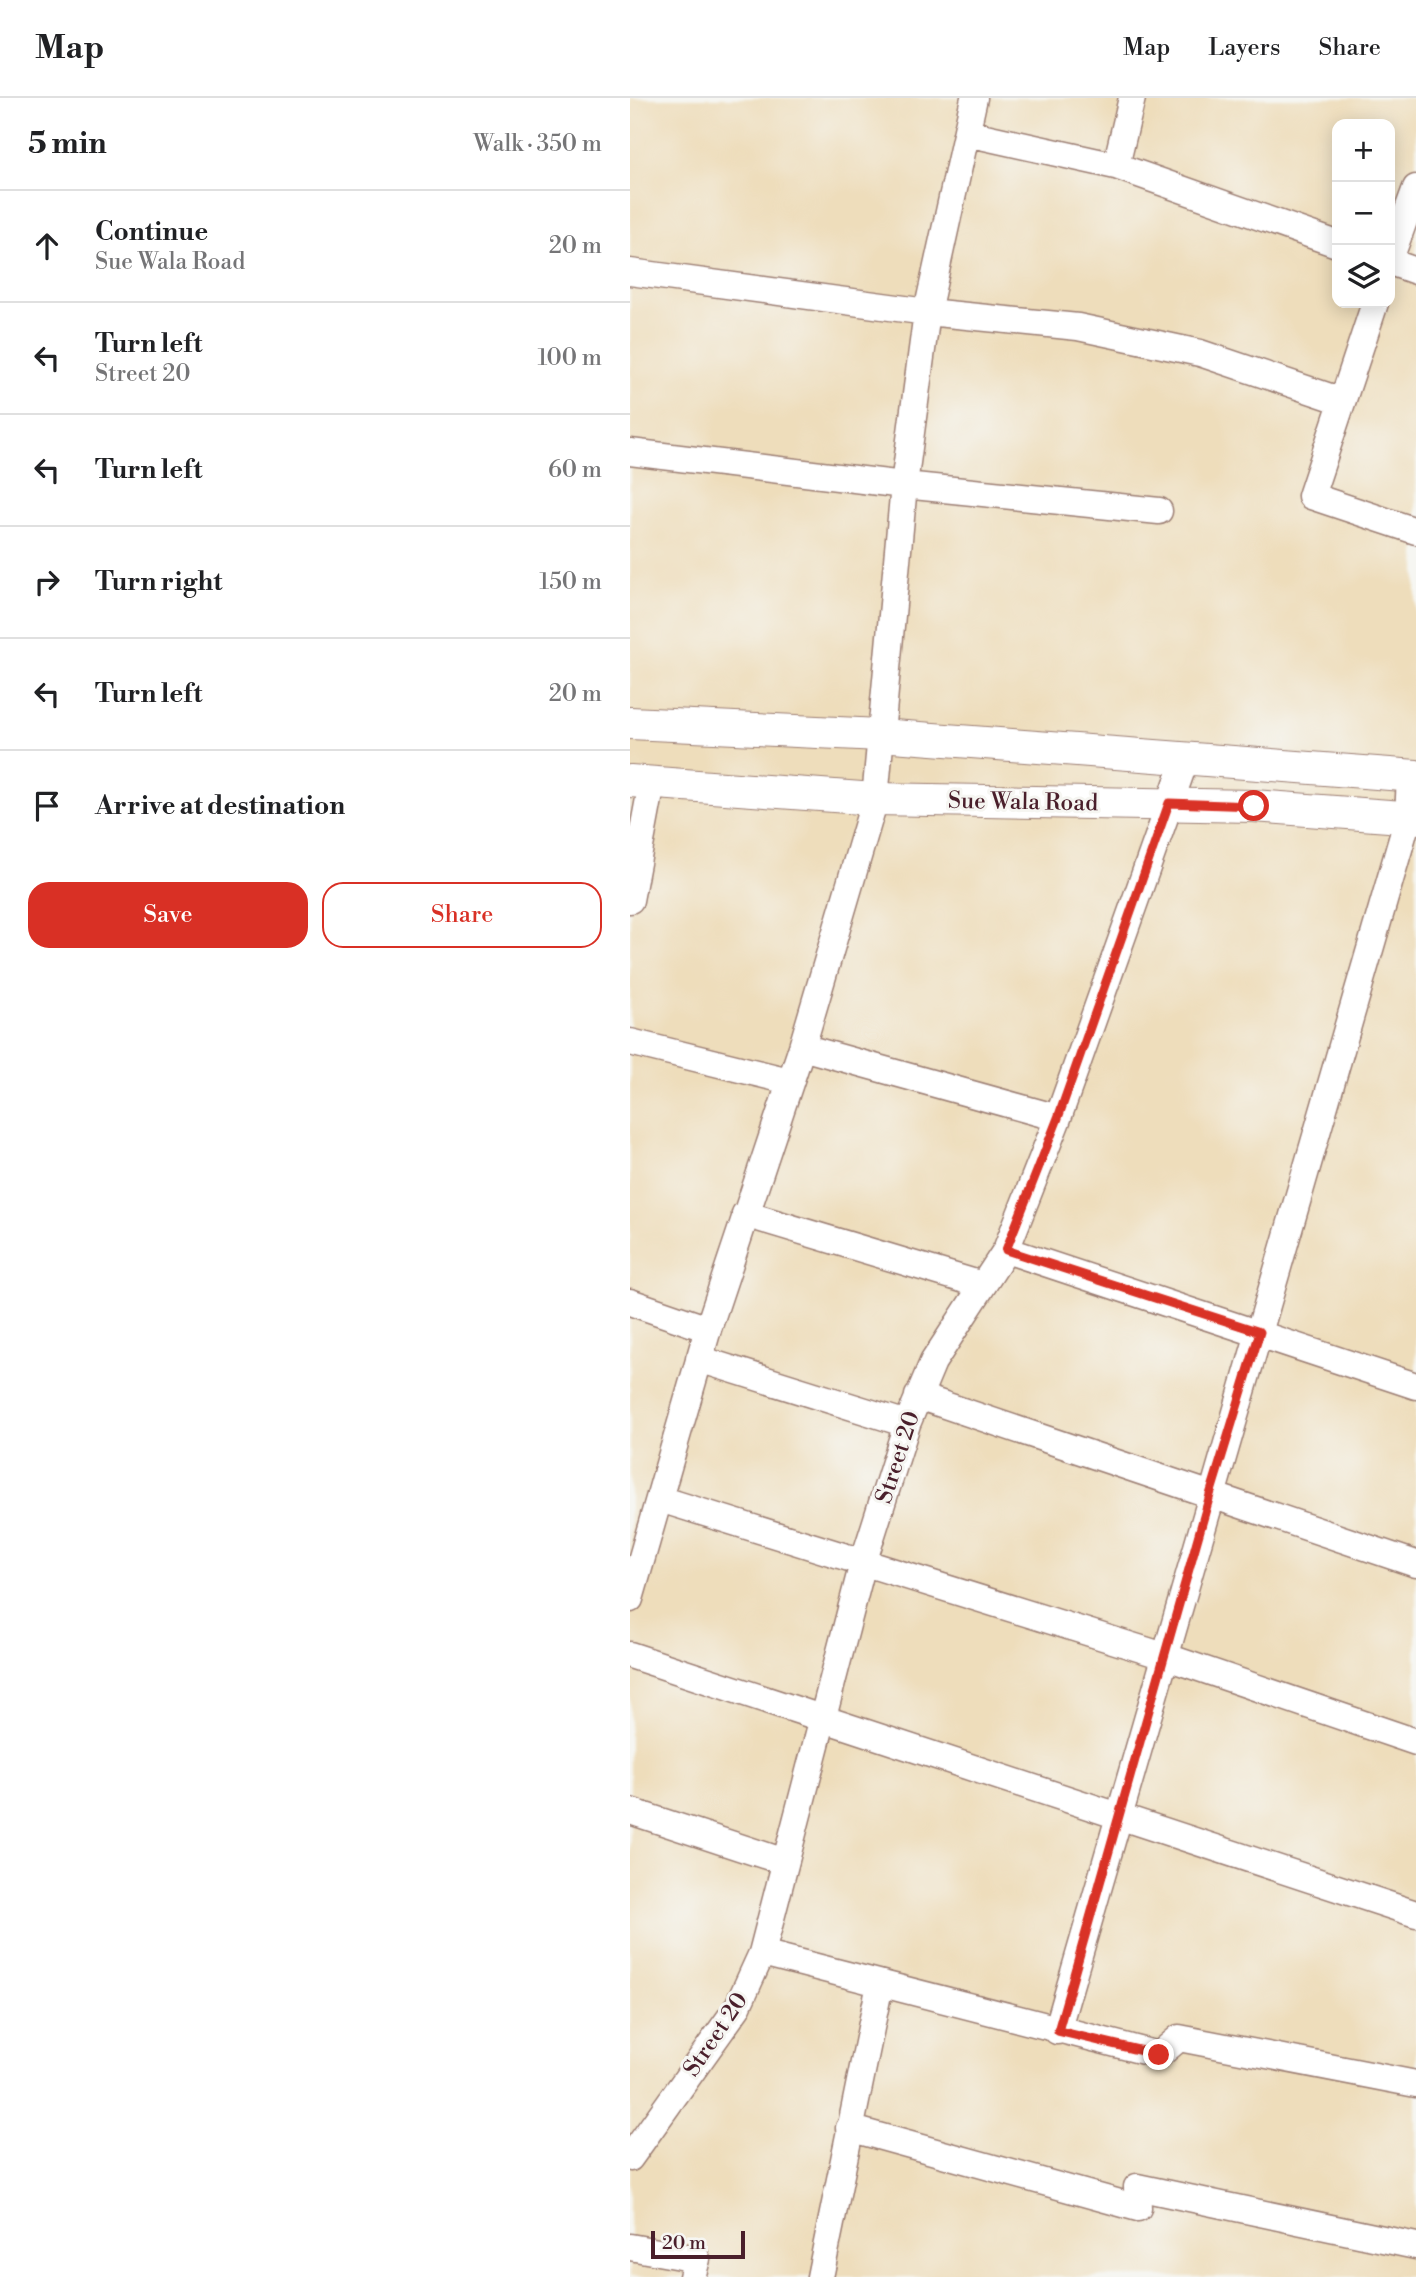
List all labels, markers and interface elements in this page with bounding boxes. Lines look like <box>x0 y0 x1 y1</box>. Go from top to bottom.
text: Map <box>35 28 104 69</box>
text: Map <box>1123 33 1170 63</box>
text: Layers <box>1208 33 1280 63</box>
text: Share <box>1318 33 1381 63</box>
map controls <box>1332 119 1395 308</box>
button: + <box>1332 119 1395 182</box>
text: 5 min <box>28 125 107 163</box>
text: Walk · 350 m <box>473 130 602 158</box>
button: − <box>1332 182 1395 245</box>
text: Continue <box>95 216 208 248</box>
icon: ahead <box>28 227 66 265</box>
text: 20 m <box>549 232 602 260</box>
button: layers <box>1332 245 1395 308</box>
text: Sue Wala Road <box>95 248 245 276</box>
text: Turn left <box>95 328 203 360</box>
icon: left <box>28 339 66 377</box>
text: 100 m <box>537 344 602 372</box>
text: Street 20 <box>95 360 191 388</box>
icon: left <box>28 451 66 489</box>
text: Turn left <box>95 454 203 486</box>
text: 60 m <box>548 456 602 484</box>
icon: right <box>28 563 66 601</box>
text: Turn right <box>95 566 223 598</box>
text: 150 m <box>539 568 602 596</box>
icon: left <box>28 675 66 713</box>
text: Turn left <box>95 678 203 710</box>
text: 20 m <box>549 680 602 708</box>
icon: arrive <box>28 787 66 825</box>
street label: Sue Wala Road <box>948 787 1098 817</box>
text: Arrive at destination <box>95 790 345 822</box>
route start <box>1238 790 1269 821</box>
button: Save <box>28 882 308 948</box>
button: Share <box>322 882 602 948</box>
street label: Street 20 <box>870 1408 926 1507</box>
street label: Street 20 <box>677 1987 754 2082</box>
route end <box>1143 2039 1174 2070</box>
scale bar <box>651 2228 746 2260</box>
text: 20 m <box>662 2231 706 2255</box>

